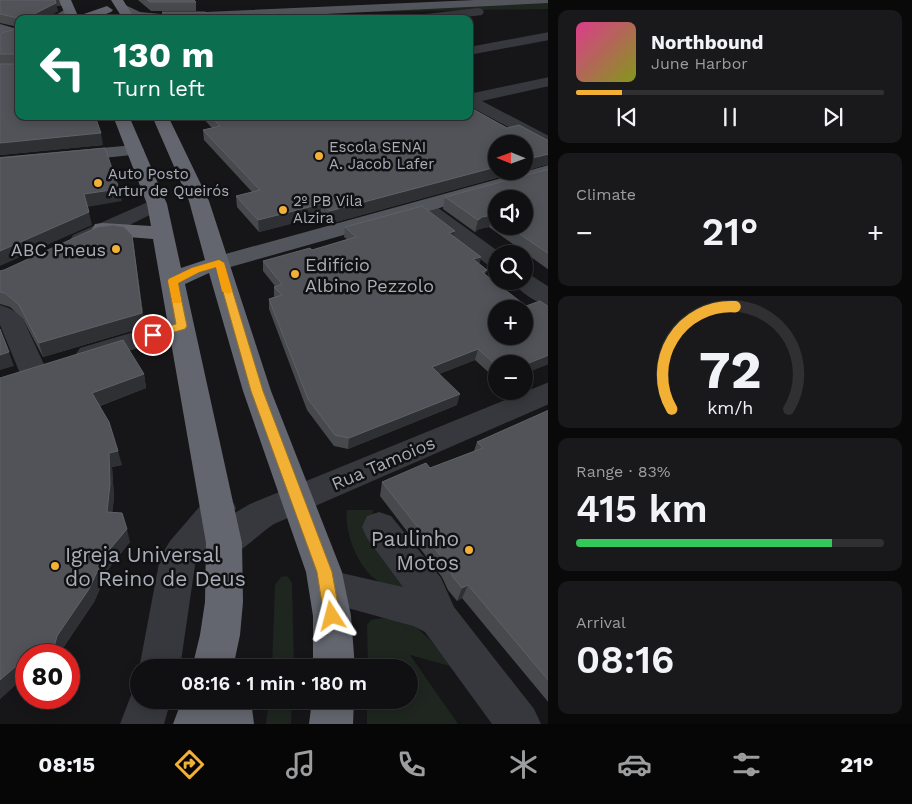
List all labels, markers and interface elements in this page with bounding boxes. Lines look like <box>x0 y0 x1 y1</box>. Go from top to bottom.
text: Northbound <box>651 31 763 54</box>
text: 130 m <box>113 34 214 76</box>
icon: left <box>30 35 95 100</box>
text: June Harbor <box>651 54 748 73</box>
text: Turn left <box>113 76 205 101</box>
icon: previous <box>613 103 641 131</box>
icon: pause <box>716 103 744 131</box>
icon: next <box>819 103 847 131</box>
north arrow <box>488 135 532 180</box>
map controls <box>488 135 533 400</box>
place label: Escola SENAI A. Jacob Lafer <box>329 138 434 173</box>
marker: Escola SENAI A. Jacob Lafer <box>313 150 325 162</box>
place label: Auto Posto Artur de Queirós <box>108 165 229 200</box>
marker: Auto Posto Artur de Queirós <box>92 177 104 189</box>
text: Climate <box>576 185 636 204</box>
button: sound <box>488 190 533 235</box>
place label: 2º PB Vila Alzira <box>293 192 363 227</box>
marker: 2º PB Vila Alzira <box>277 204 289 216</box>
text: 21° <box>702 210 758 254</box>
text: − <box>576 216 593 249</box>
text: + <box>867 216 884 249</box>
place label: ABC Pneus <box>11 239 106 260</box>
marker: ABC Pneus <box>110 243 122 255</box>
button: search <box>488 245 533 290</box>
place label: Edifício Albino Pezzolo <box>305 254 434 296</box>
marker: Edifício Albino Pezzolo <box>289 268 301 280</box>
button: + <box>488 300 533 345</box>
pin <box>132 314 174 356</box>
icon: arrive <box>139 321 167 349</box>
text: 72 <box>699 340 761 401</box>
button: − <box>488 355 533 400</box>
text: km/h <box>707 397 753 418</box>
street label: Rua Tamoios <box>328 432 438 494</box>
text: Range · 83% <box>576 462 670 481</box>
text: 415 km <box>576 487 708 531</box>
place label: Paulinho Motos <box>371 526 459 575</box>
place label: Igreja Universal do Reino de Deus <box>65 542 246 591</box>
marker: Paulinho Motos <box>463 544 475 556</box>
marker: Igreja Universal do Reino de Deus <box>49 560 61 572</box>
position arrow <box>305 589 357 641</box>
text: Arrival <box>576 613 626 632</box>
text: 08:16 <box>576 638 674 682</box>
speed limit sign: 80 <box>15 644 80 709</box>
text: 08:16 · 1 min · 180 m <box>181 672 367 695</box>
icon: directions <box>172 747 207 782</box>
icon: music <box>283 747 318 782</box>
icon: phone <box>394 747 429 782</box>
icon: climate <box>506 747 541 782</box>
icon: car <box>617 747 652 782</box>
icon: filters <box>729 747 764 782</box>
text: 08:15 <box>38 752 95 777</box>
text: 21° <box>840 752 874 777</box>

